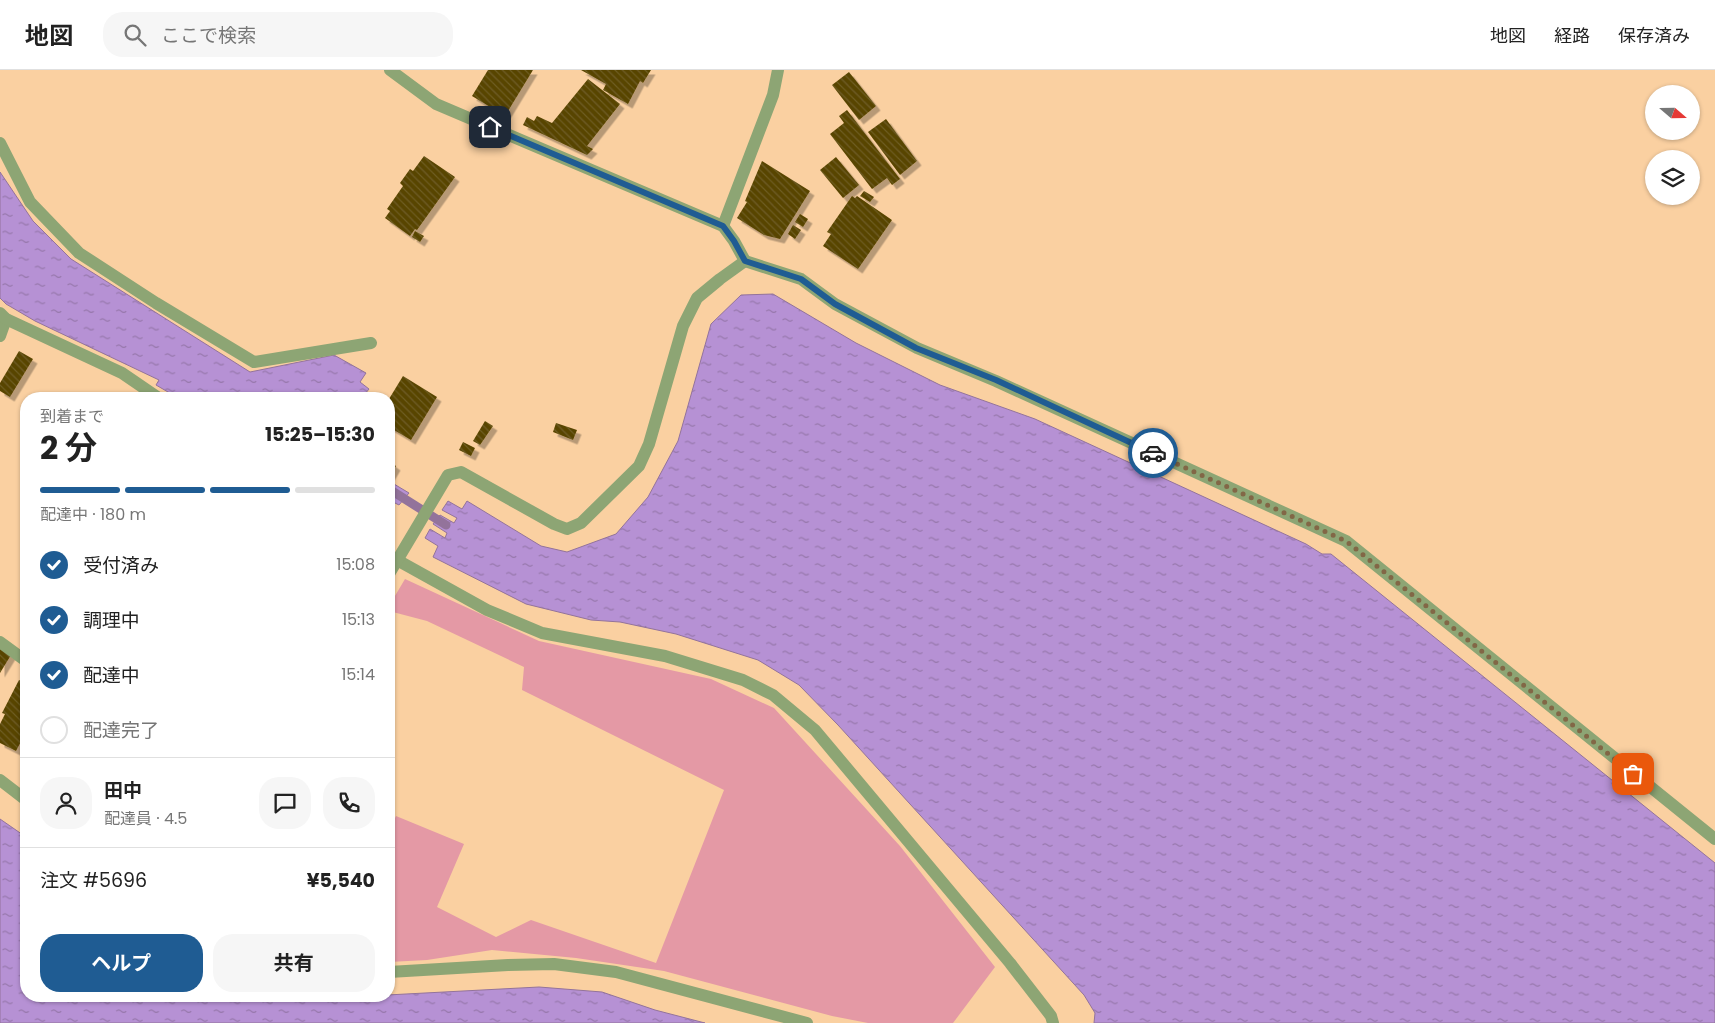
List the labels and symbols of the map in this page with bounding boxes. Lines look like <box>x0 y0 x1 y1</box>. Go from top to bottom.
north arrow <box>1645 85 1700 140</box>
pin <box>469 106 511 148</box>
courier <box>1128 428 1178 478</box>
pin <box>1612 753 1654 795</box>

